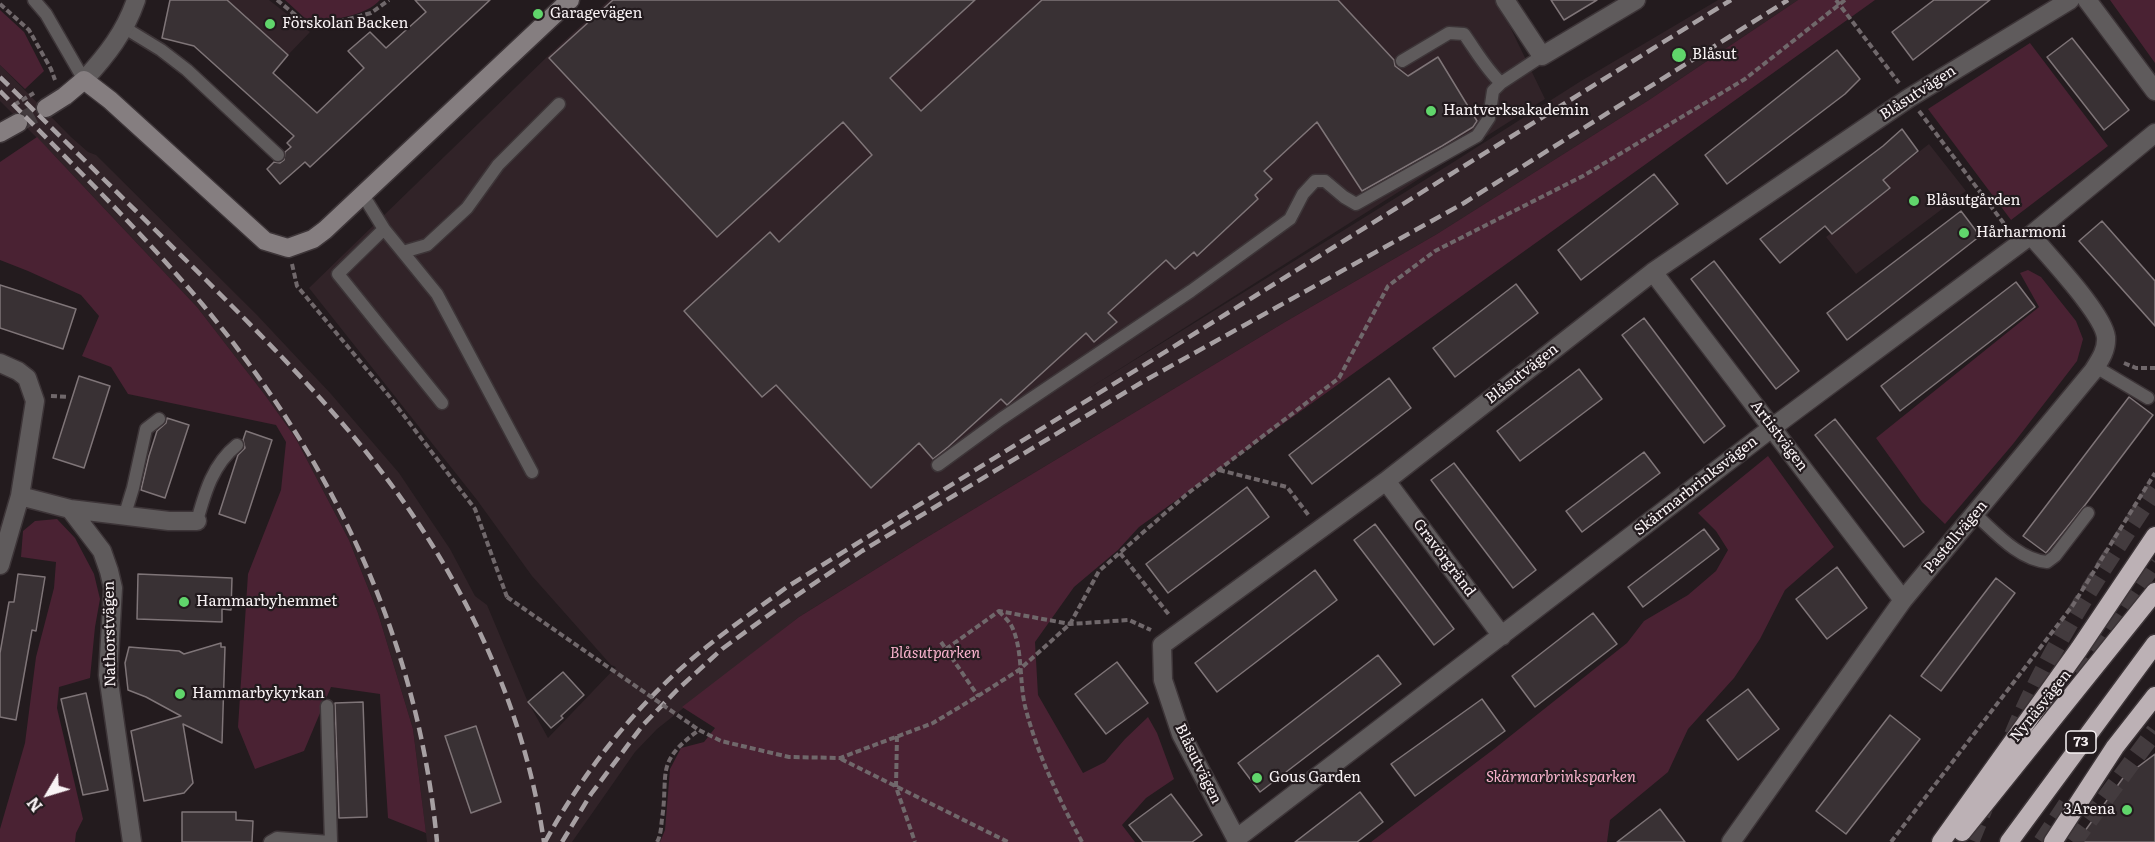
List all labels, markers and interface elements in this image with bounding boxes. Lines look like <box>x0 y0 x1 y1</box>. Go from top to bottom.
place label: Garagevägen <box>550 5 642 23</box>
marker: Garagevägen <box>531 7 545 21</box>
place label: Förskolan Backen <box>282 15 408 33</box>
marker: Förskolan Backen <box>263 17 277 31</box>
marker: Blåsut <box>1670 46 1688 64</box>
place label: Blåsut <box>1692 46 1737 64</box>
street label: Blåsutvägen <box>1877 62 1959 124</box>
place label: Hantverksakademin <box>1443 102 1589 120</box>
marker: Hantverksakademin <box>1424 104 1438 118</box>
place label: Blåsutgården <box>1926 192 2020 210</box>
marker: Blåsutgården <box>1907 194 1921 208</box>
place label: Hårharmoni <box>1976 224 2066 242</box>
marker: Hårharmoni <box>1957 226 1971 240</box>
street label: Blåsutvägen <box>1482 340 1562 408</box>
street label: Artistvägen <box>1747 397 1811 475</box>
street label: Skärmarbrinksvägen <box>1631 432 1761 540</box>
street label: Pastellvägen <box>1920 497 1992 577</box>
street label: Gravörgränd <box>1409 516 1479 600</box>
street label: Nathorstvägen <box>100 581 120 687</box>
place label: Hammarbyhemmet <box>196 593 337 611</box>
marker: Hammarbyhemmet <box>177 595 191 609</box>
park label: Blåsutparken <box>890 645 980 663</box>
street label: Nynäsvägen <box>2007 666 2075 746</box>
place label: Hammarbykyrkan <box>192 685 325 703</box>
marker: Hammarbykyrkan <box>173 687 187 701</box>
street label: Blåsutvägen <box>1171 721 1225 807</box>
road number: 73 <box>2066 731 2096 753</box>
north arrow <box>18 764 78 824</box>
place label: Gous Garden <box>1269 769 1361 787</box>
park label: Skärmarbrinksparken <box>1486 769 1636 787</box>
marker: Gous Garden <box>1250 771 1264 785</box>
text: N <box>20 792 47 818</box>
place label: 3Arena <box>2064 801 2115 819</box>
marker: 3Arena <box>2120 803 2134 817</box>

